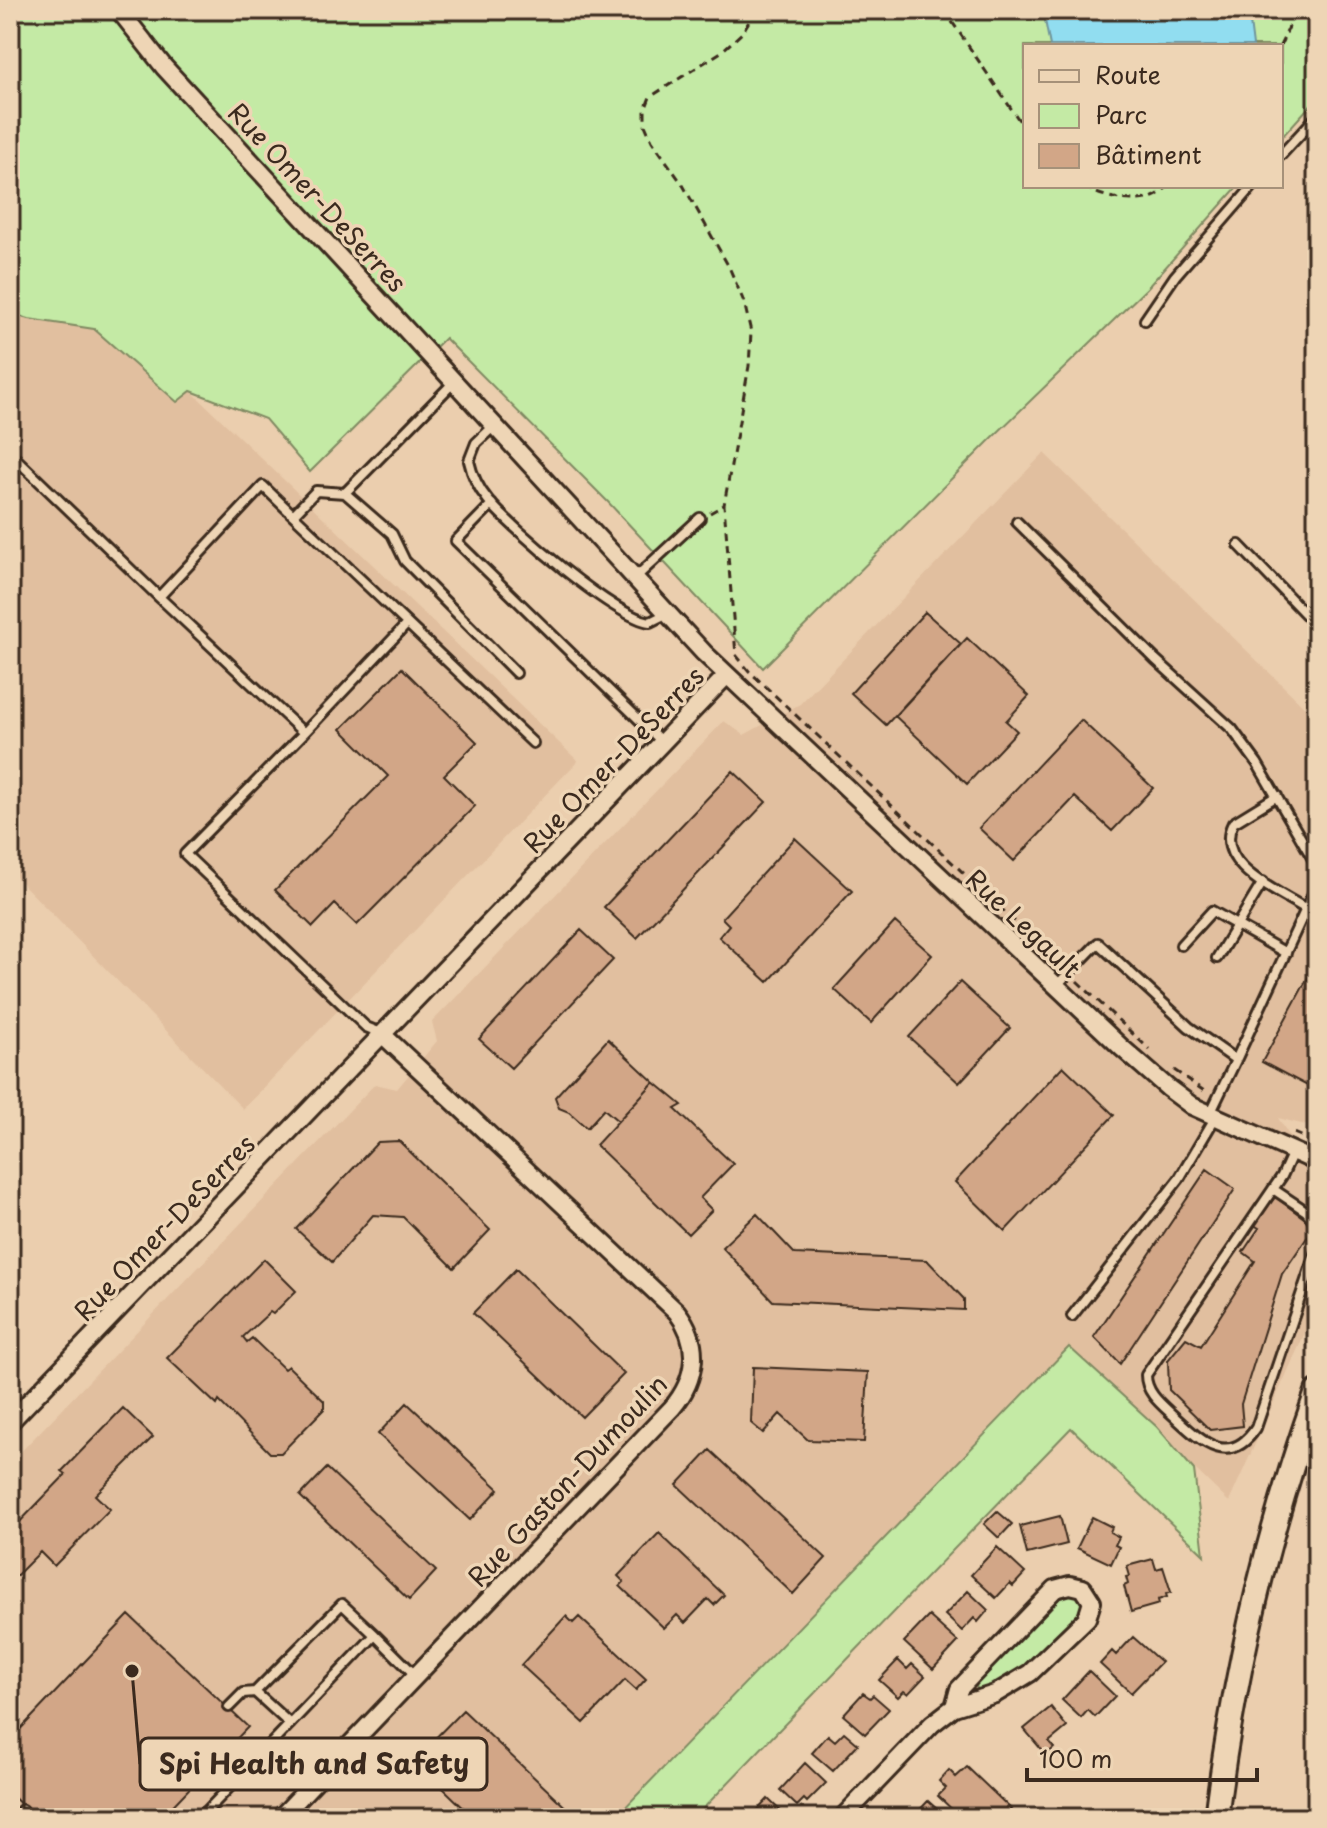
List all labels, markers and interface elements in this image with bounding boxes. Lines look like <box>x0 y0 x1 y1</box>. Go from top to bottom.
legend <box>1023 44 1283 188</box>
text: Route <box>1095 56 1161 92</box>
street label: Rue Omer-DeSerres <box>220 94 416 300</box>
text: Parc <box>1095 96 1147 132</box>
text: Bâtiment <box>1095 136 1202 172</box>
street label: Rue Omer-DeSerres <box>513 657 713 861</box>
street label: Rue Legault <box>958 859 1090 987</box>
street label: Rue Omer-DeSerres <box>64 1125 264 1329</box>
street label: Rue Gaston-Dumoulin <box>458 1365 676 1595</box>
scale bar <box>1027 1732 1257 1782</box>
callout: Spi Health and Safety <box>140 1738 487 1790</box>
text: 100 m <box>1039 1740 1112 1776</box>
text: Spi Health and Safety <box>159 1741 469 1784</box>

